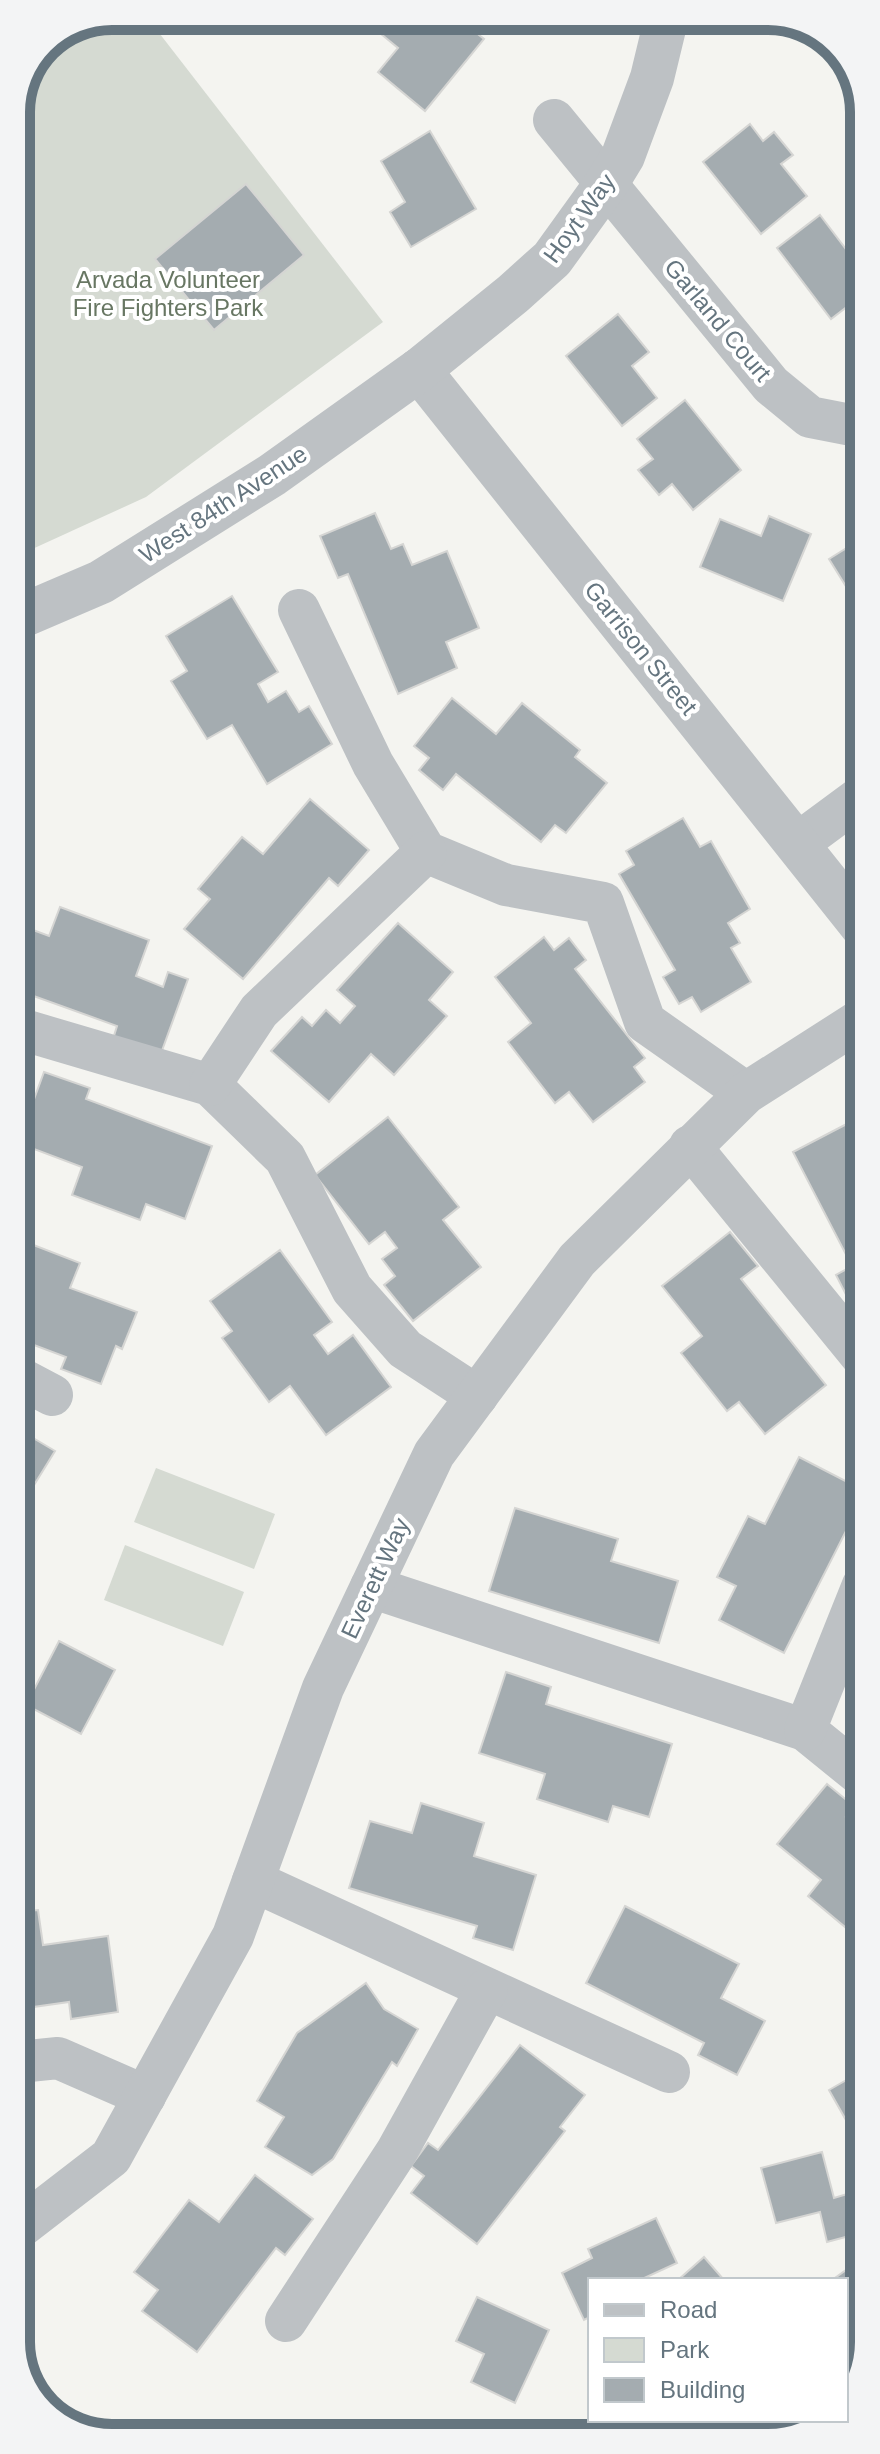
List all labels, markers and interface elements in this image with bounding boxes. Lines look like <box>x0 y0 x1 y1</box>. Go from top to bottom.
street label: Hoyt Way <box>538 168 620 268</box>
street label: Garland Court <box>659 254 777 387</box>
park label: Arvada Volunteer Fire Fighters Park <box>73 266 264 321</box>
street label: West 84th Avenue <box>134 440 312 568</box>
street label: Garrison Street <box>579 576 703 720</box>
street label: Everett Way <box>335 1513 415 1643</box>
legend <box>588 2278 848 2422</box>
text: Road <box>660 2296 717 2323</box>
text: Park <box>660 2336 710 2363</box>
text: Building <box>660 2376 745 2403</box>

